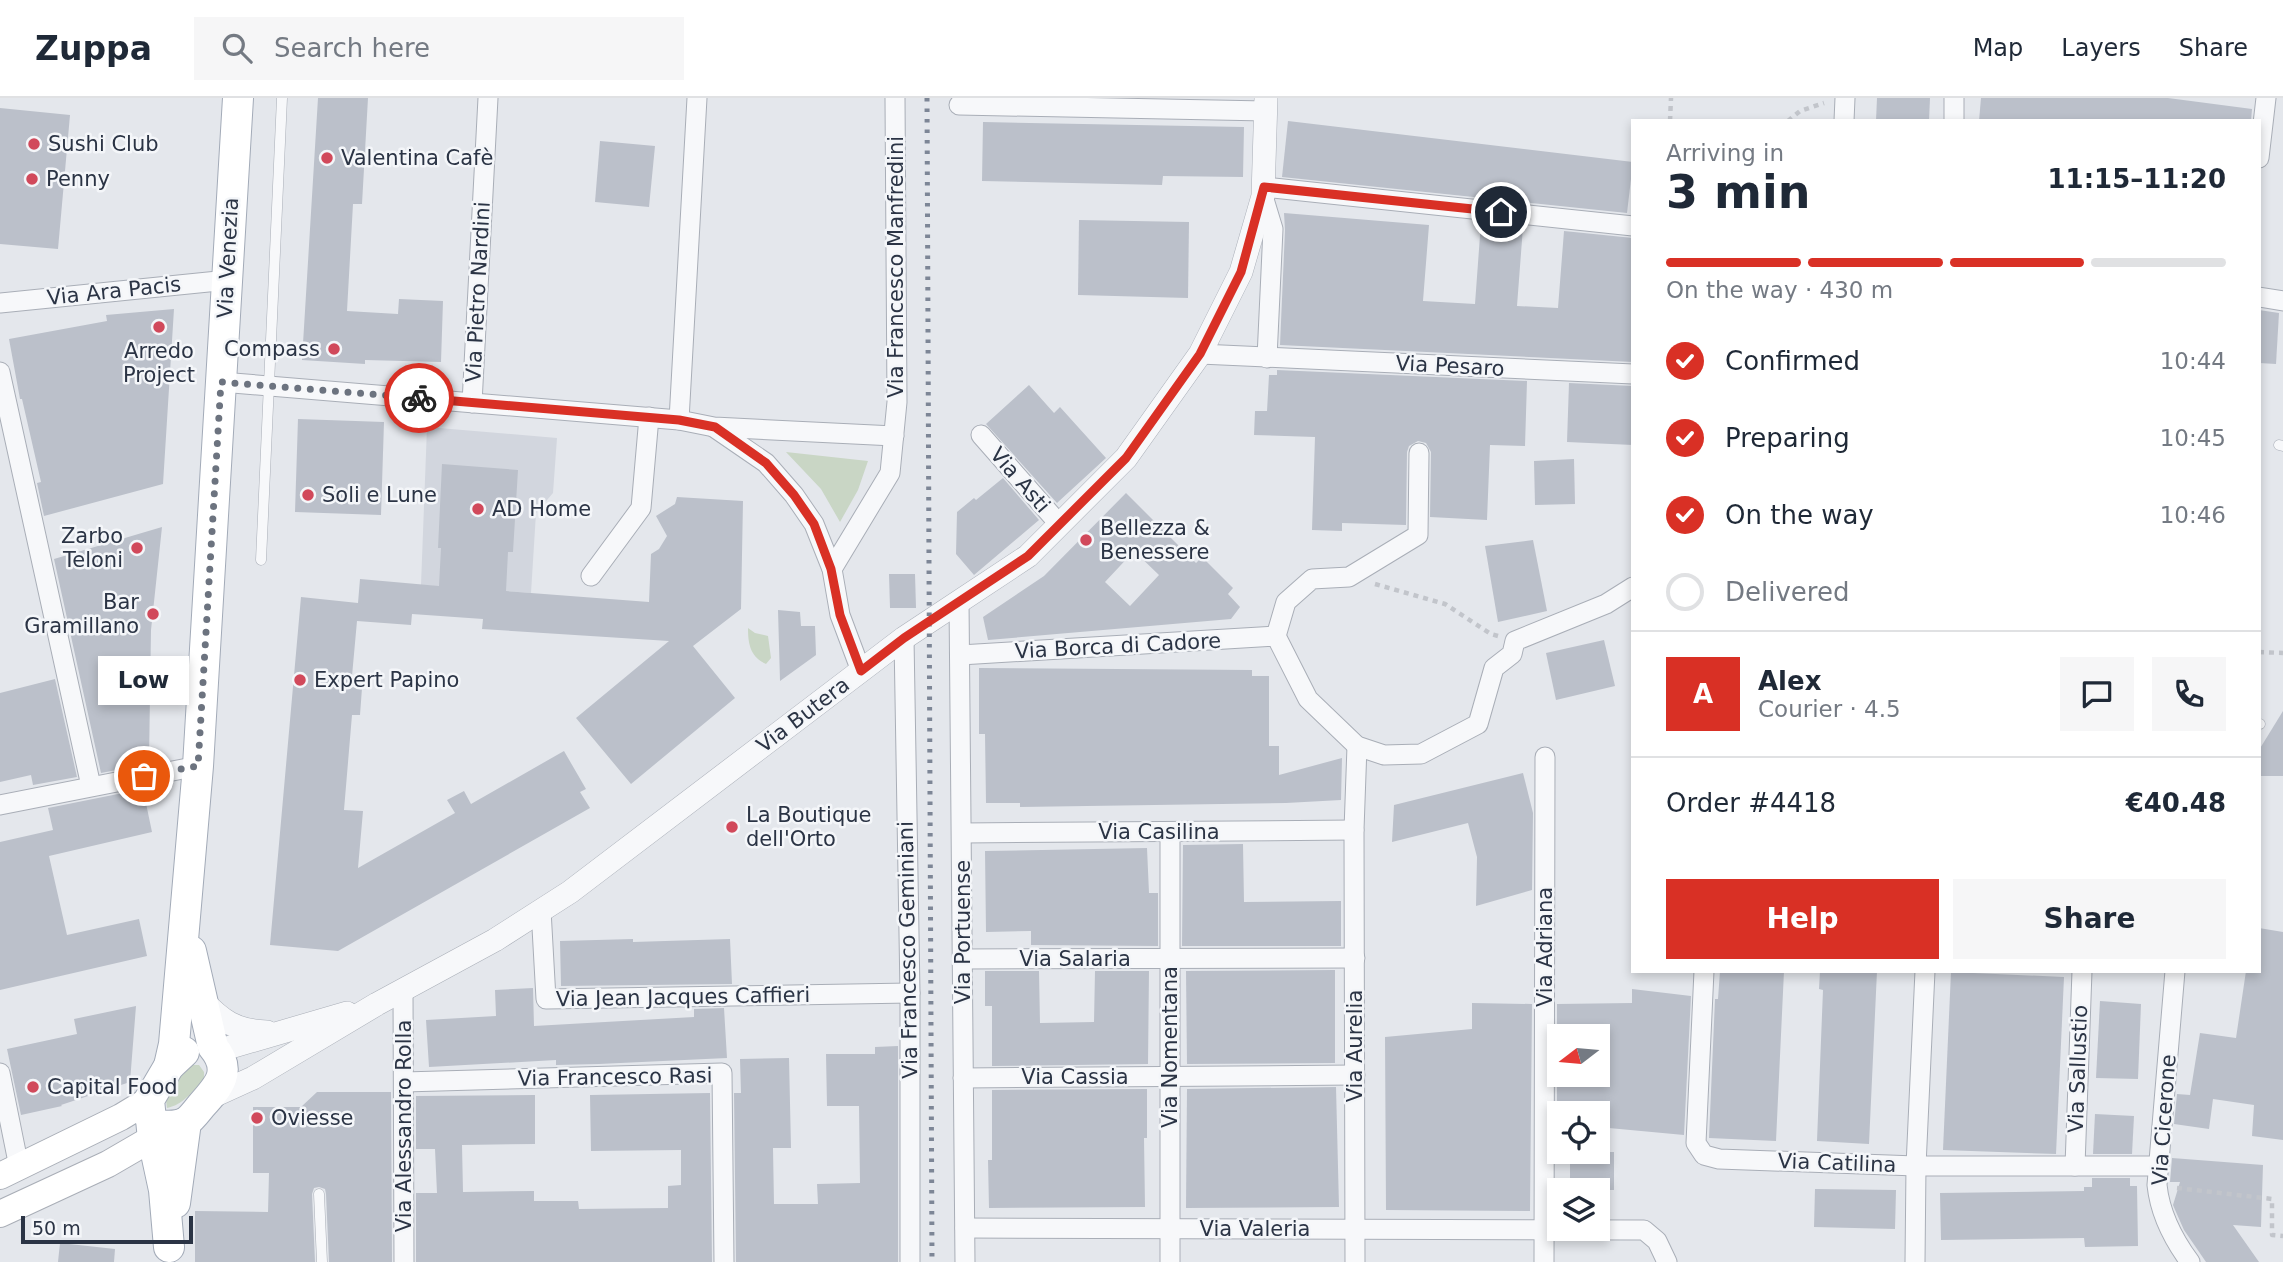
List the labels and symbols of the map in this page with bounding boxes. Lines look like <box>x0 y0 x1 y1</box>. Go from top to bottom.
place label: Sushi Club <box>48 132 159 156</box>
marker: Sushi Club <box>26 136 42 152</box>
street label: Via Francesco Manfredini <box>884 136 908 398</box>
place label: Valentina Cafè <box>341 146 493 170</box>
marker: Valentina Cafè <box>319 150 335 166</box>
place label: Penny <box>46 167 110 191</box>
marker: Penny <box>24 171 40 187</box>
pin <box>1471 182 1531 242</box>
street label: Via Venezia <box>213 197 243 319</box>
street label: Via Pietro Nardini <box>461 201 495 383</box>
street label: Via Ara Pacis <box>46 272 182 310</box>
marker: Arredo Project <box>151 319 167 335</box>
place label: Compass <box>224 337 320 361</box>
place label: Arredo Project <box>123 339 195 387</box>
marker: Compass <box>326 341 342 357</box>
street label: Via Pesaro <box>1395 351 1505 381</box>
courier <box>384 363 454 433</box>
street label: Via Asti <box>985 442 1055 518</box>
place label: Soli e Lune <box>322 483 437 507</box>
marker: Soli e Lune <box>300 487 316 503</box>
place label: AD Home <box>492 497 591 521</box>
marker: AD Home <box>470 501 486 517</box>
place label: Bellezza & Benessere <box>1100 516 1210 564</box>
place label: Zarbo Teloni <box>61 524 123 572</box>
marker: Bellezza & Benessere <box>1078 532 1094 548</box>
marker: Zarbo Teloni <box>129 540 145 556</box>
place label: Bar Gramillano <box>24 590 139 638</box>
marker: Bar Gramillano <box>145 606 161 622</box>
street label: Via Borca di Cadore <box>1014 629 1222 663</box>
callout: Low <box>99 657 190 706</box>
place label: Expert Papino <box>314 668 459 692</box>
marker: Expert Papino <box>292 672 308 688</box>
street label: Via Butera <box>752 672 854 758</box>
pin <box>114 746 174 806</box>
place label: La Boutique dell'Orto <box>746 803 871 851</box>
marker: La Boutique dell'Orto <box>724 819 740 835</box>
street label: Via Casilina <box>1098 820 1220 844</box>
street label: Via Francesco Geminiani <box>894 821 922 1079</box>
street label: Via Portuense <box>951 860 975 1004</box>
street label: Via Adriana <box>1533 887 1557 1007</box>
street label: Via Salaria <box>1019 947 1131 971</box>
street label: Via Nomentana <box>1158 966 1182 1128</box>
street label: Via Jean Jacques Caffieri <box>556 983 810 1011</box>
street label: Via Aurelia <box>1343 990 1367 1102</box>
street label: Via Sallustio <box>2064 1004 2092 1134</box>
street label: Via Alessandro Rolla <box>392 1020 416 1232</box>
north arrow <box>1547 1024 1610 1087</box>
street label: Via Cicerone <box>2147 1054 2181 1186</box>
street label: Via Francesco Rasi <box>517 1063 713 1091</box>
street label: Via Cassia <box>1021 1065 1129 1089</box>
place label: Capital Food <box>47 1075 178 1099</box>
marker: Capital Food <box>25 1079 41 1095</box>
place label: Oviesse <box>271 1106 354 1130</box>
marker: Oviesse <box>249 1110 265 1126</box>
street label: Via Catilina <box>1777 1149 1897 1177</box>
scale bar <box>21 1213 192 1245</box>
street label: Via Valeria <box>1200 1217 1310 1241</box>

